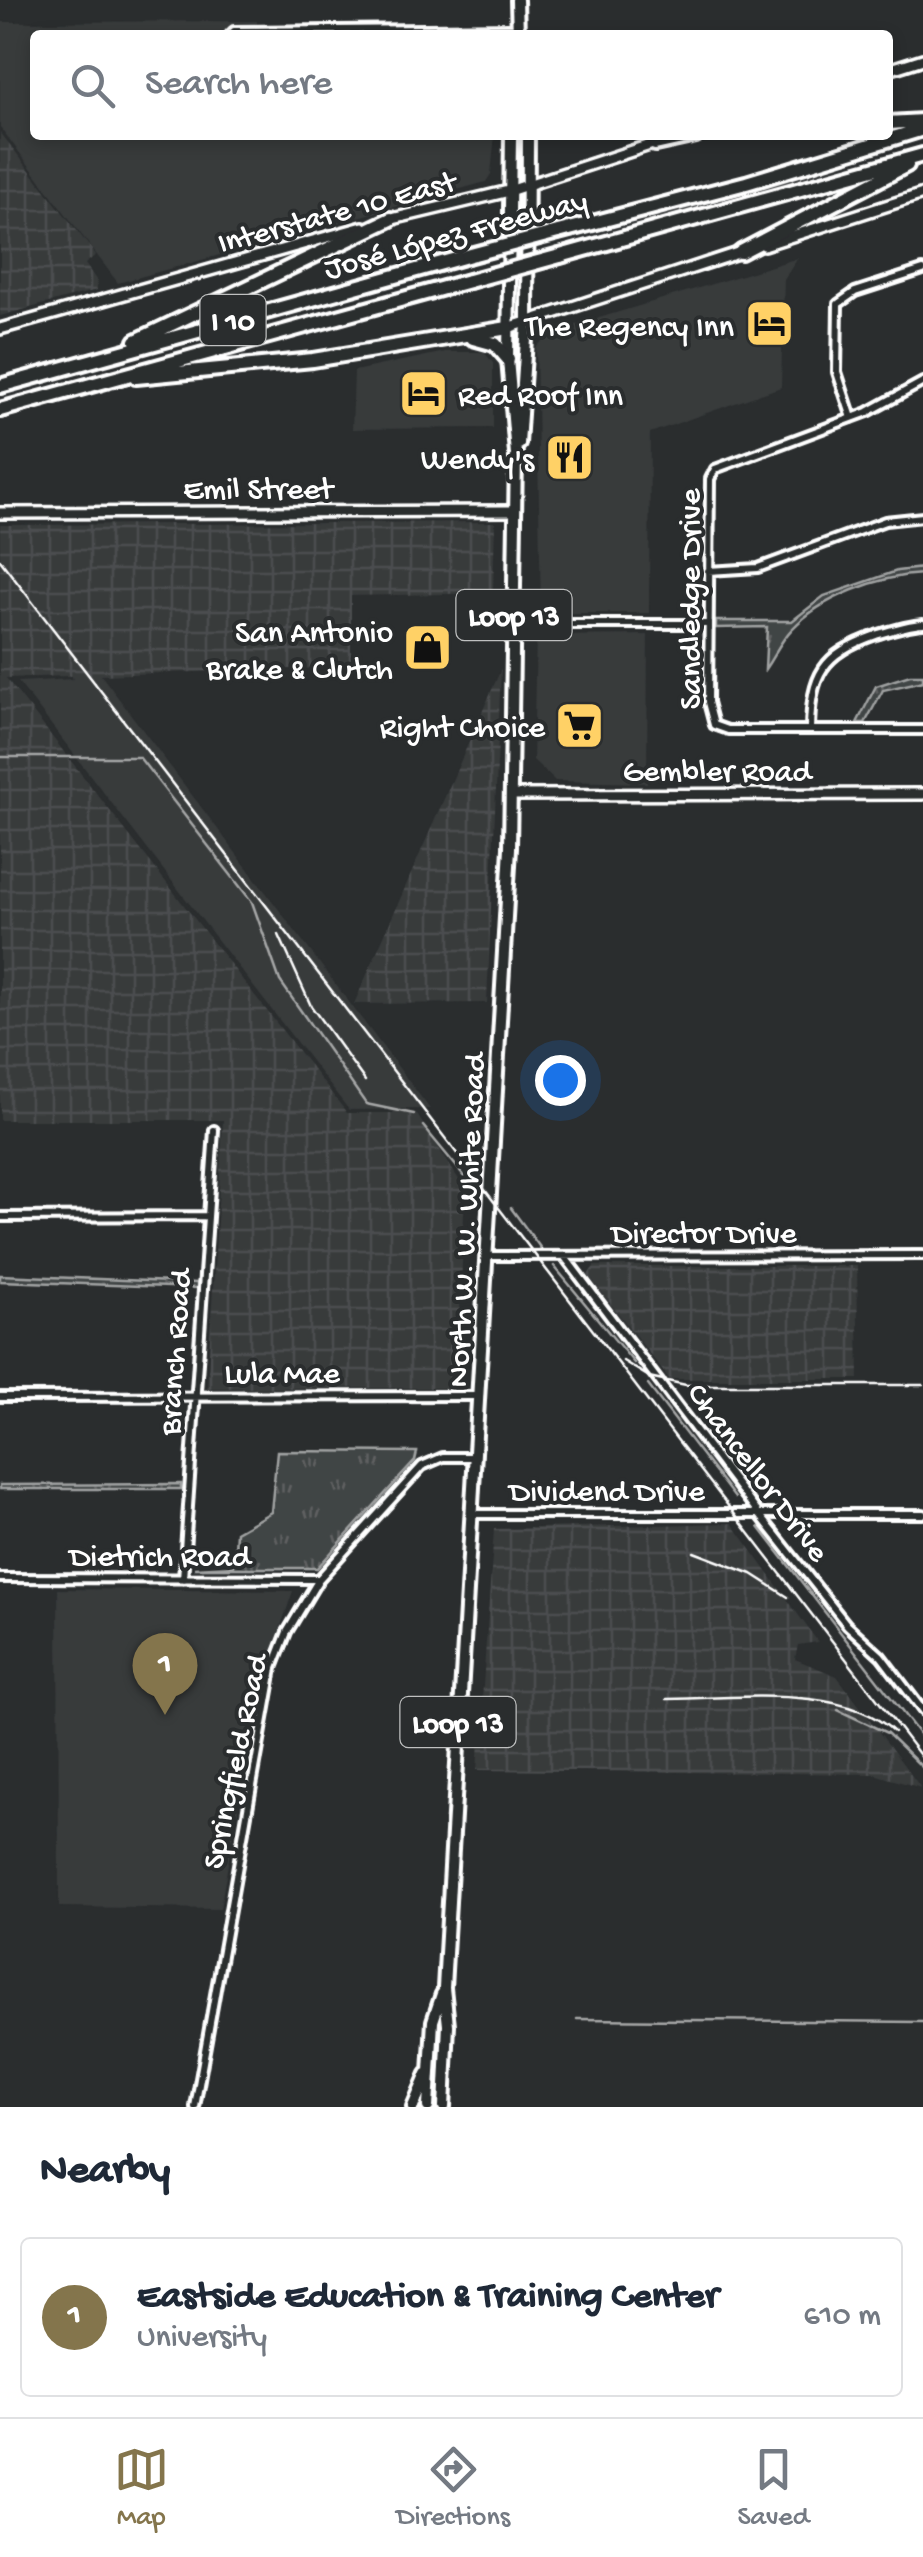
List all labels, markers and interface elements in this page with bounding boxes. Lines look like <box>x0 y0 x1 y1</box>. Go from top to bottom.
search box <box>30 30 893 140</box>
icon: search <box>65 58 120 113</box>
text: Search here <box>145 63 332 107</box>
street label: Interstate 10 East <box>214 164 463 265</box>
street label: José López Freeway <box>321 183 592 290</box>
road number: I 10 <box>200 295 266 345</box>
hotel icon: The Regency Inn <box>743 298 795 350</box>
place label: The Regency Inn <box>523 310 734 348</box>
hotel icon: Red Roof Inn <box>397 367 449 419</box>
place label: Red Roof Inn <box>458 379 623 417</box>
restaurant icon: Wendy's <box>543 431 595 483</box>
place label: Wendy's <box>421 443 535 481</box>
street label: Emil Street <box>183 473 336 511</box>
street label: Sandledge Drive <box>674 488 712 709</box>
road number: Loop 13 <box>456 590 572 640</box>
place label: San Antonio Brake & Clutch <box>205 616 393 691</box>
shop icon: San Antonio Brake & Clutch <box>402 622 454 674</box>
supermarket icon: Right Choice <box>554 699 606 751</box>
place label: Right Choice <box>380 711 545 749</box>
street label: Gembler Road <box>623 755 814 793</box>
street label: North W. W. White Road <box>441 1050 497 1388</box>
your location <box>535 1055 586 1106</box>
street label: Director Drive <box>610 1217 797 1255</box>
street label: Branch Road <box>153 1266 203 1438</box>
street label: Lula Mae <box>224 1357 340 1395</box>
street label: Chancellor Drive <box>676 1377 836 1571</box>
street label: Dividend Drive <box>507 1475 705 1513</box>
street label: Dietrich Road <box>67 1540 253 1578</box>
pin: 1 <box>132 1632 198 1715</box>
street label: Springfield Road <box>197 1649 280 1873</box>
road number: Loop 13 <box>400 1697 516 1747</box>
text: Nearby <box>40 2148 170 2197</box>
text: Eastside Education & Training Center <box>137 2276 718 2320</box>
text: 1 <box>68 2298 81 2336</box>
text: 610 m <box>803 2298 881 2336</box>
text: University <box>137 2320 267 2358</box>
tab: Map <box>114 2442 169 2535</box>
tab: Directions <box>396 2442 510 2535</box>
tab: Saved <box>737 2442 809 2535</box>

